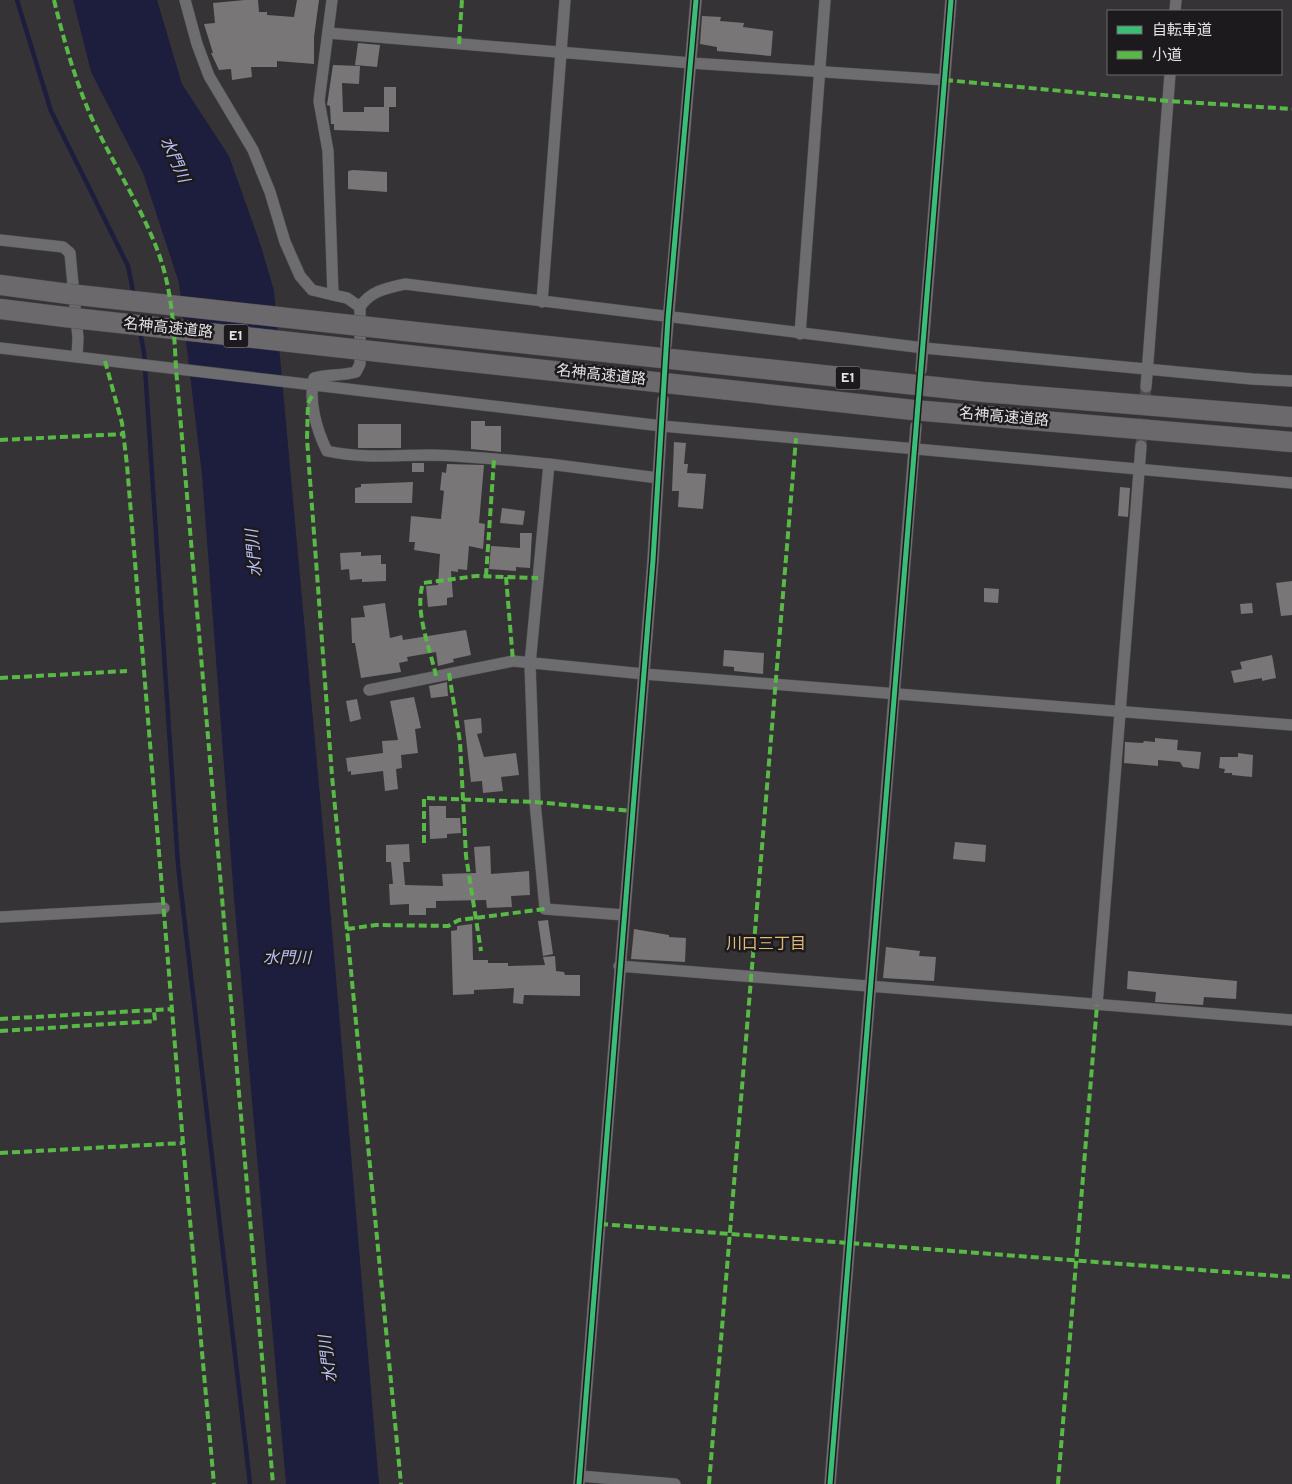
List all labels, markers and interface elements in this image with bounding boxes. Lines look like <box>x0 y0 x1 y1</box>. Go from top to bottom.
legend <box>1107 10 1282 75</box>
text: 自転車道 <box>1152 22 1212 41</box>
text: 小道 <box>1152 47 1182 66</box>
water label: 水門川 <box>155 134 194 188</box>
street label: 名神高速道路 <box>122 315 214 343</box>
road number: E1 <box>224 324 248 348</box>
street label: 名神高速道路 <box>555 362 647 390</box>
road number: E1 <box>836 366 860 389</box>
street label: 名神高速道路 <box>958 405 1050 431</box>
water label: 水門川 <box>243 526 267 578</box>
district label: 川口三丁目 <box>726 935 806 955</box>
water label: 水門川 <box>263 949 313 969</box>
water label: 水門川 <box>316 1332 342 1384</box>

